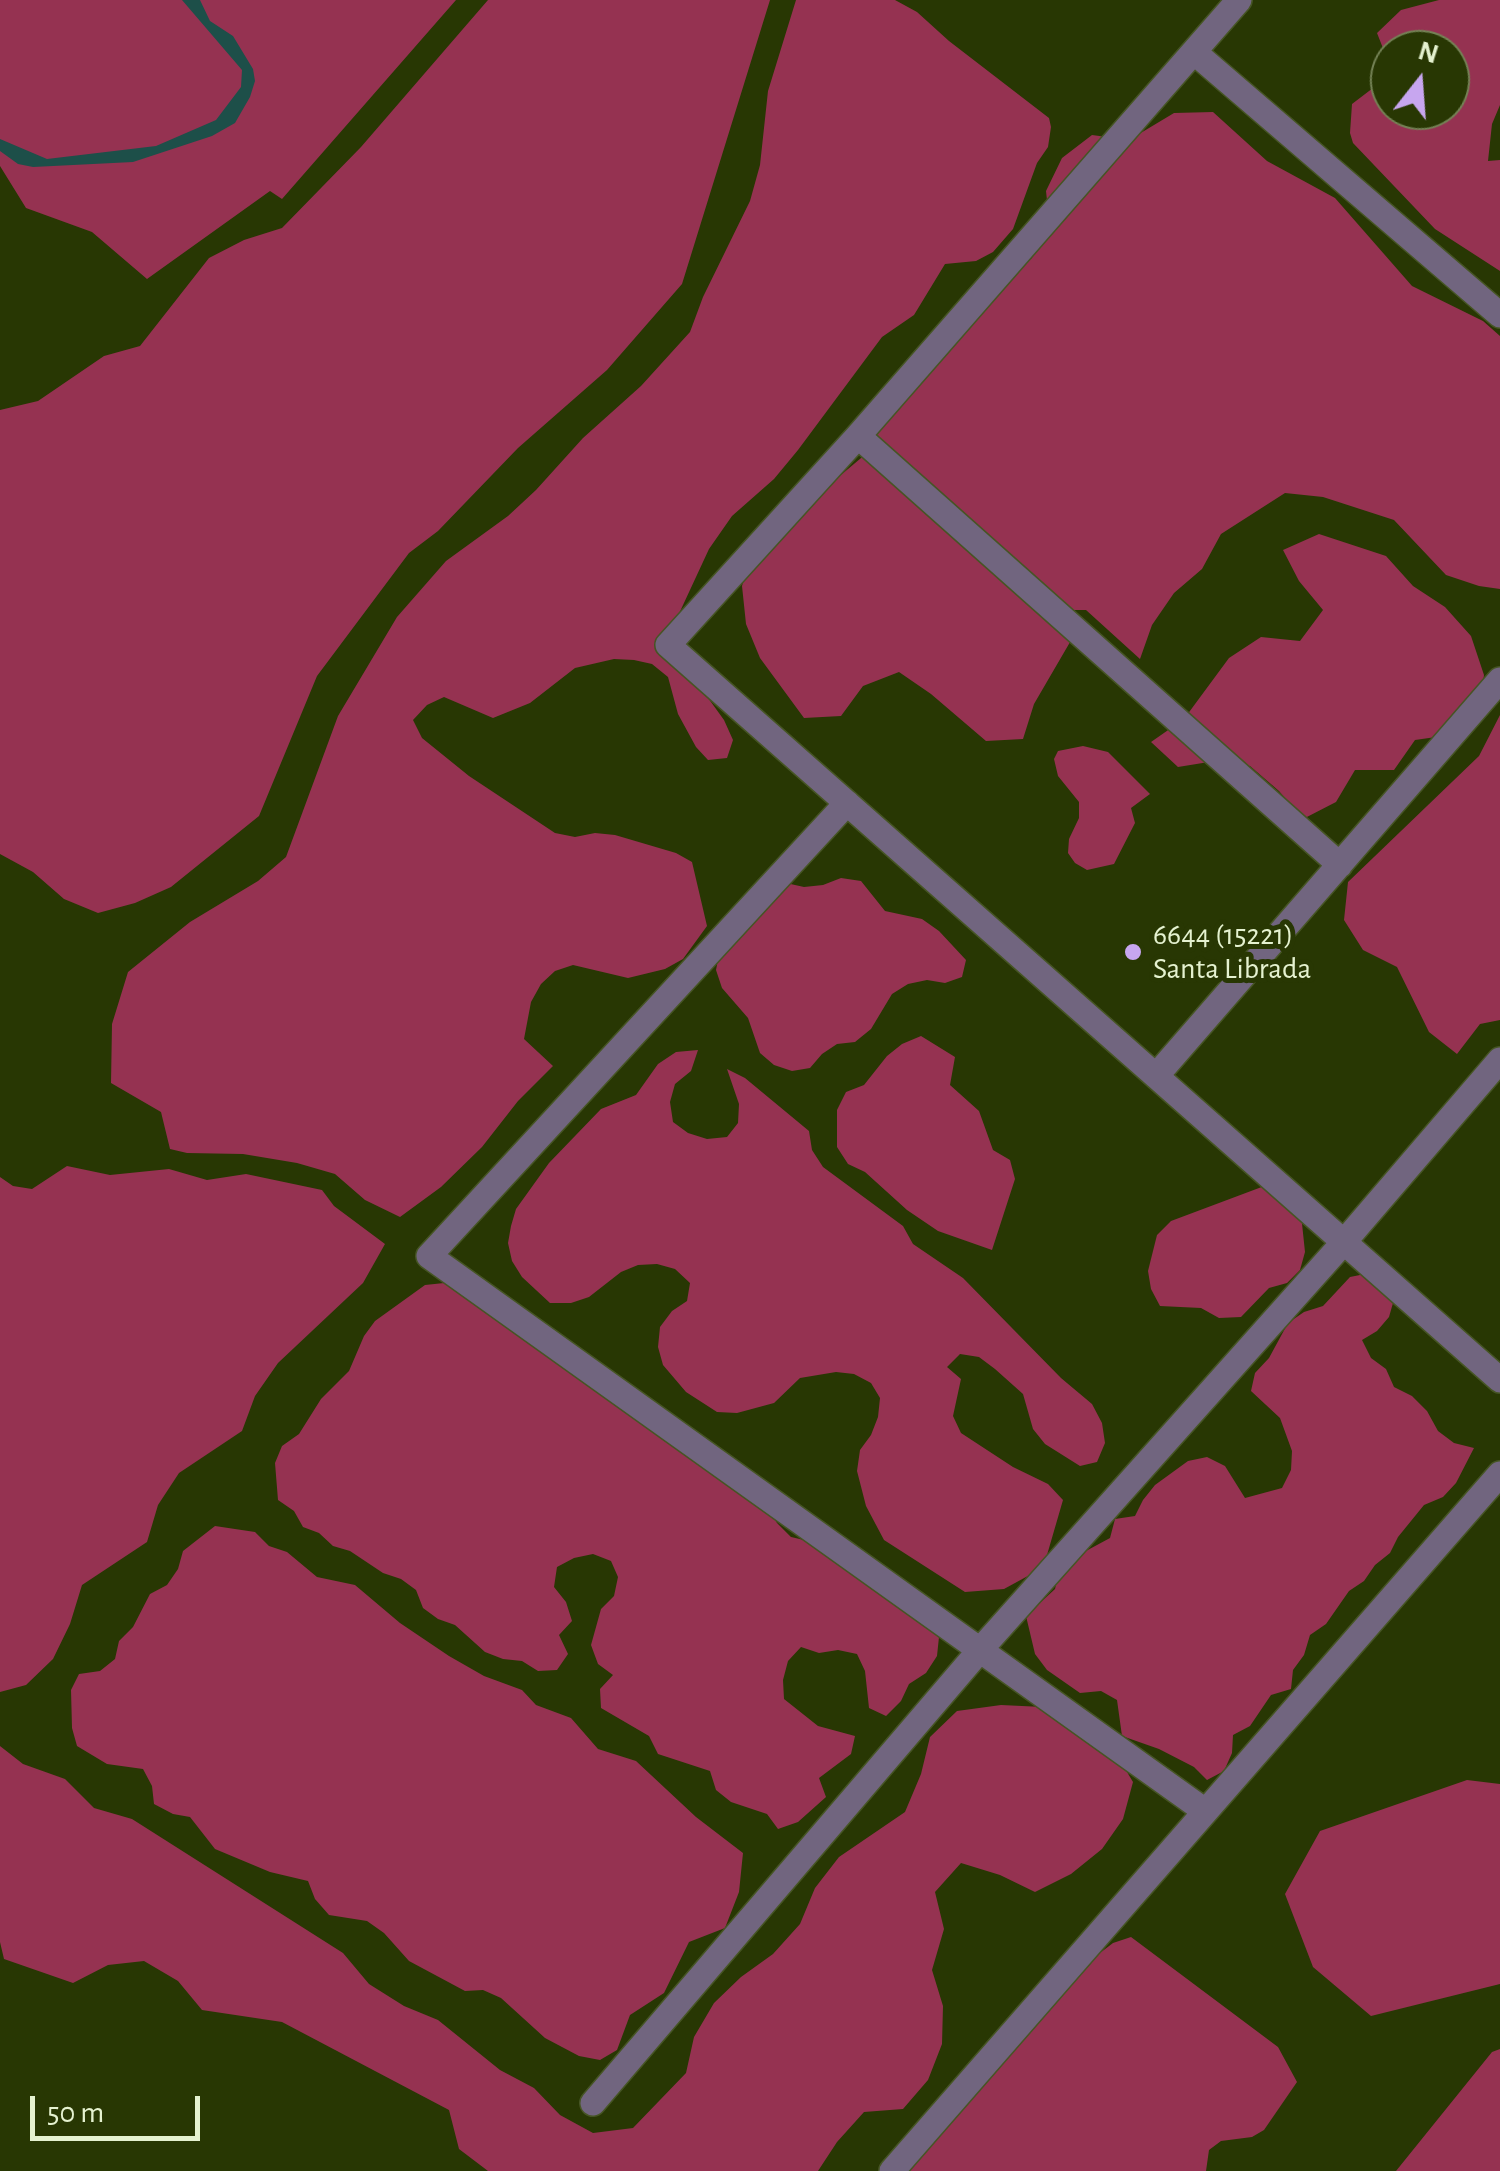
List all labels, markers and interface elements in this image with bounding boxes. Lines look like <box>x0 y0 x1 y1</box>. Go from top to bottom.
north arrow <box>1370 30 1470 130</box>
text: N <box>1415 37 1442 69</box>
place label: 6644 (15221) Santa Librada <box>1153 917 1311 988</box>
marker: 6644 (15221) Santa Librada <box>1122 941 1144 963</box>
scale bar <box>35 2076 205 2138</box>
text: 50 m <box>47 2098 104 2128</box>

